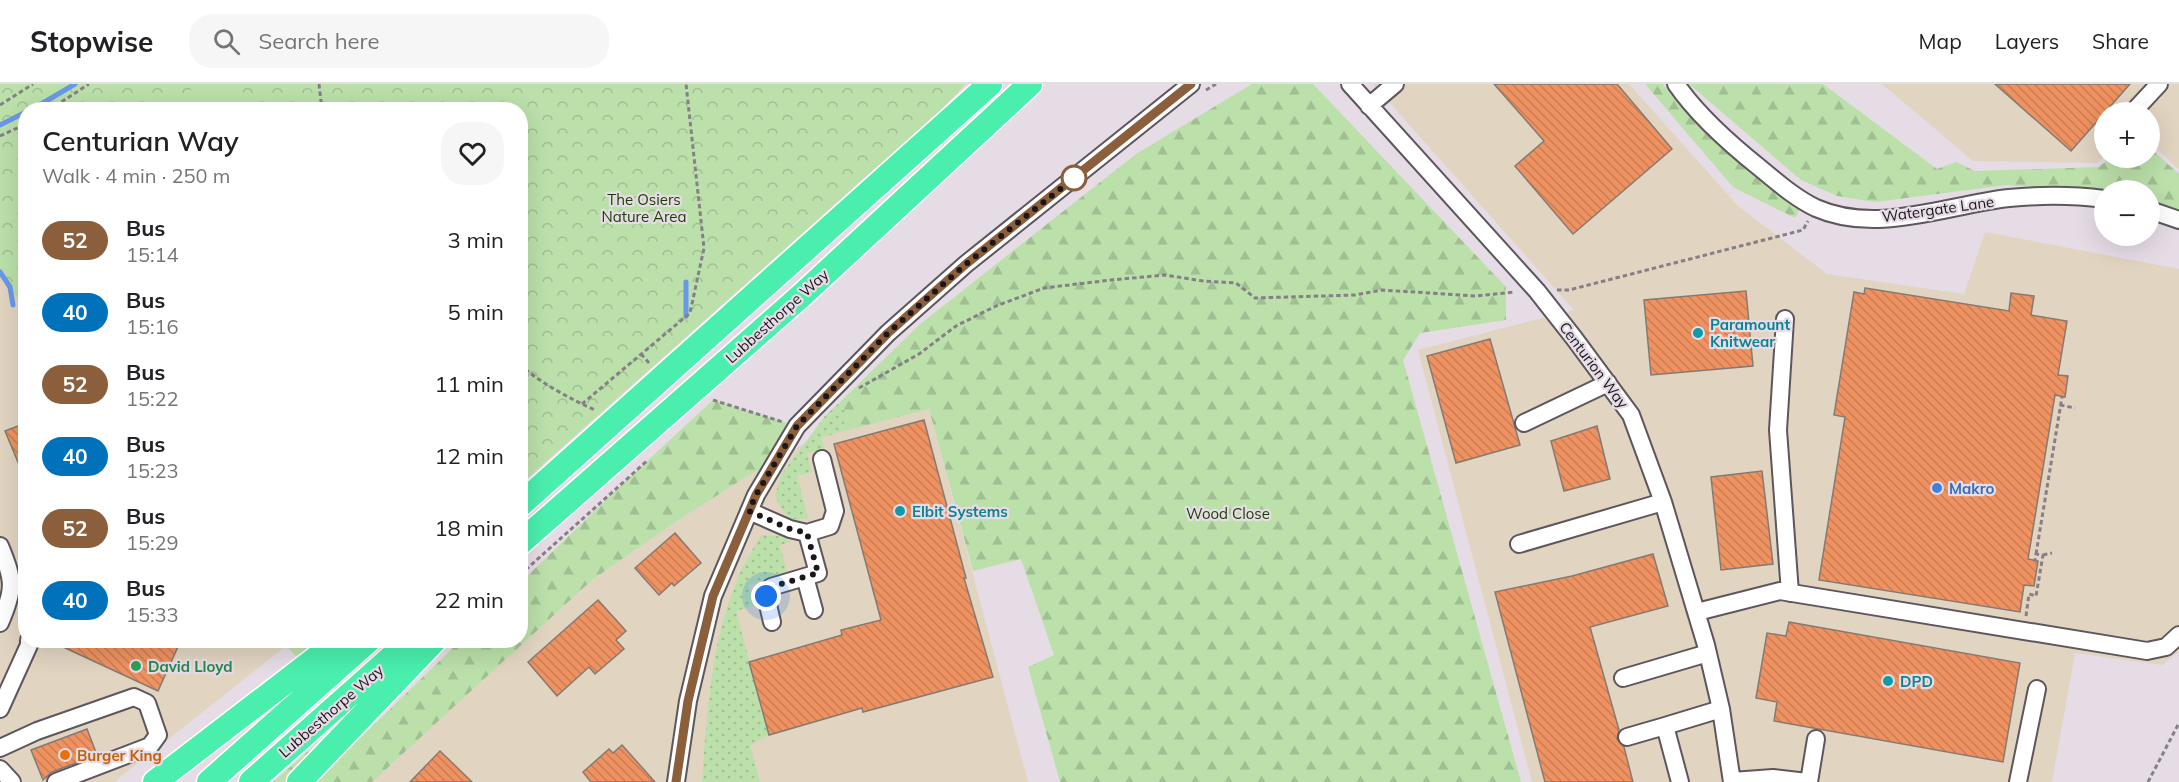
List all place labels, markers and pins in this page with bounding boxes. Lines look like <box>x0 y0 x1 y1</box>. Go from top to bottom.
unlabelled marker <box>1061 165 1087 191</box>
place label: Paramount Knitwear <box>1710 315 1790 351</box>
marker: Paramount Knitwear <box>1691 326 1705 340</box>
place label: Makro <box>1949 479 1994 498</box>
marker: Makro <box>1930 481 1944 495</box>
place label: Elbit Systems <box>912 502 1008 521</box>
marker: Elbit Systems <box>893 504 907 518</box>
place label: David Lloyd <box>148 657 232 676</box>
marker: David Lloyd <box>129 659 143 673</box>
place label: DPD <box>1900 672 1933 691</box>
marker: DPD <box>1881 674 1895 688</box>
place label: Burger King <box>77 746 162 765</box>
marker: Burger King <box>58 748 72 762</box>

